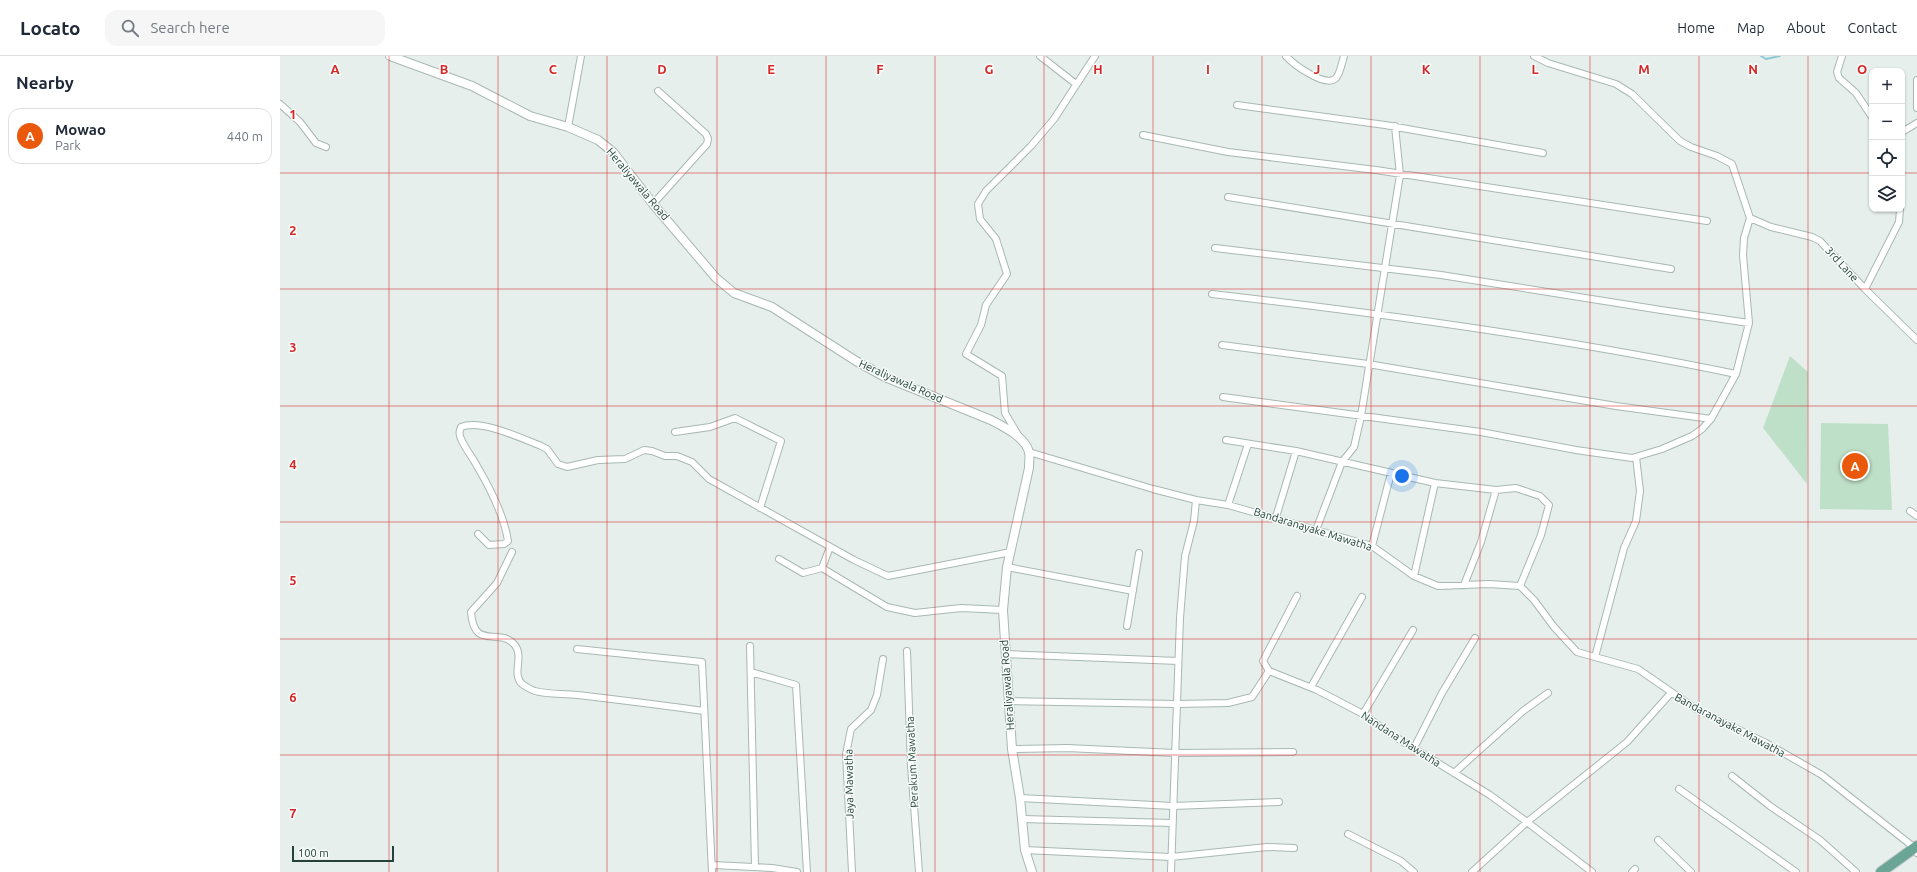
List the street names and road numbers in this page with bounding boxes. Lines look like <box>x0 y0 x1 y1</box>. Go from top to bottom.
street label: Heraliyawala Road <box>604 145 672 223</box>
street label: 3rd Lane <box>1823 244 1861 284</box>
street label: Heraliyawala Road <box>857 357 945 405</box>
street label: Bandaranayake Mawatha <box>1252 505 1374 553</box>
street label: Heraliyawala Road <box>998 639 1016 731</box>
street label: Bandaranayake Mawatha <box>1673 691 1787 759</box>
street label: Nandana Mawatha <box>1359 709 1443 769</box>
street label: Perakum Mawatha <box>904 716 920 808</box>
street label: Jaya Mawatha <box>842 749 856 819</box>

